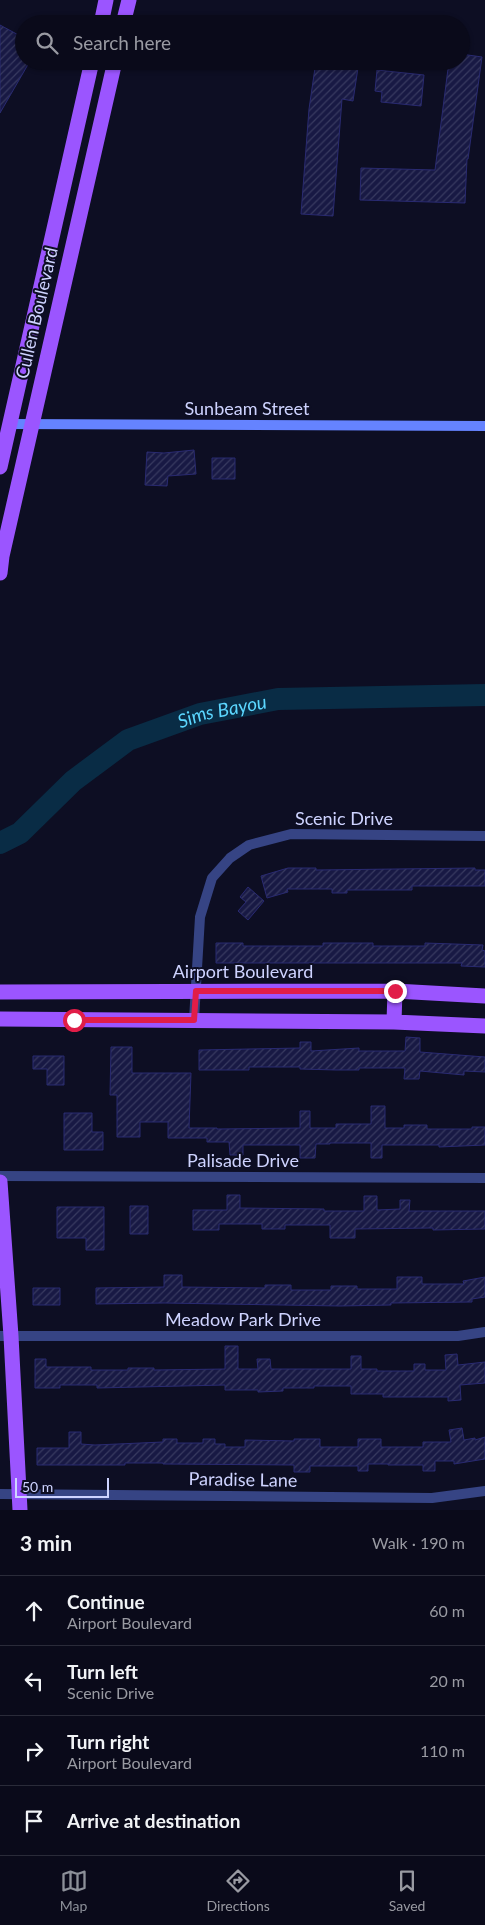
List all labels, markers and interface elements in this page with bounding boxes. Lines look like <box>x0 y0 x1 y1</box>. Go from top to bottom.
search box <box>15 15 470 70</box>
icon: search <box>33 29 61 57</box>
text: Search here <box>73 31 171 54</box>
street label: Cullen Boulevard <box>10 245 62 381</box>
street label: Sunbeam Street <box>184 397 310 419</box>
water label: Sims Bayou <box>174 689 269 732</box>
street label: Scenic Drive <box>295 807 393 829</box>
street label: Airport Boulevard <box>173 960 313 982</box>
route end <box>384 980 407 1003</box>
route start <box>63 1009 86 1032</box>
street label: Palisade Drive <box>187 1149 299 1171</box>
street label: Meadow Park Drive <box>165 1308 321 1330</box>
street label: Paradise Lane <box>188 1467 298 1491</box>
scale bar <box>15 1475 109 1498</box>
text: 50 m <box>22 1478 53 1495</box>
text: 3 min <box>20 1530 72 1555</box>
text: Walk · 190 m <box>372 1533 465 1552</box>
text: Continue <box>67 1590 145 1613</box>
icon: ahead <box>20 1597 48 1625</box>
text: 60 m <box>429 1601 465 1620</box>
text: Airport Boulevard <box>67 1613 192 1632</box>
text: Turn left <box>67 1660 138 1683</box>
icon: left <box>20 1667 48 1695</box>
text: 20 m <box>429 1671 465 1690</box>
text: Scenic Drive <box>67 1683 154 1702</box>
text: Turn right <box>67 1730 149 1753</box>
icon: right <box>20 1737 48 1765</box>
text: 110 m <box>420 1741 465 1760</box>
text: Airport Boulevard <box>67 1753 192 1772</box>
icon: arrive <box>20 1807 48 1835</box>
text: Arrive at destination <box>67 1809 240 1832</box>
tab: Map <box>60 1867 88 1914</box>
tab: Directions <box>207 1867 270 1914</box>
tab: Saved <box>389 1867 425 1914</box>

